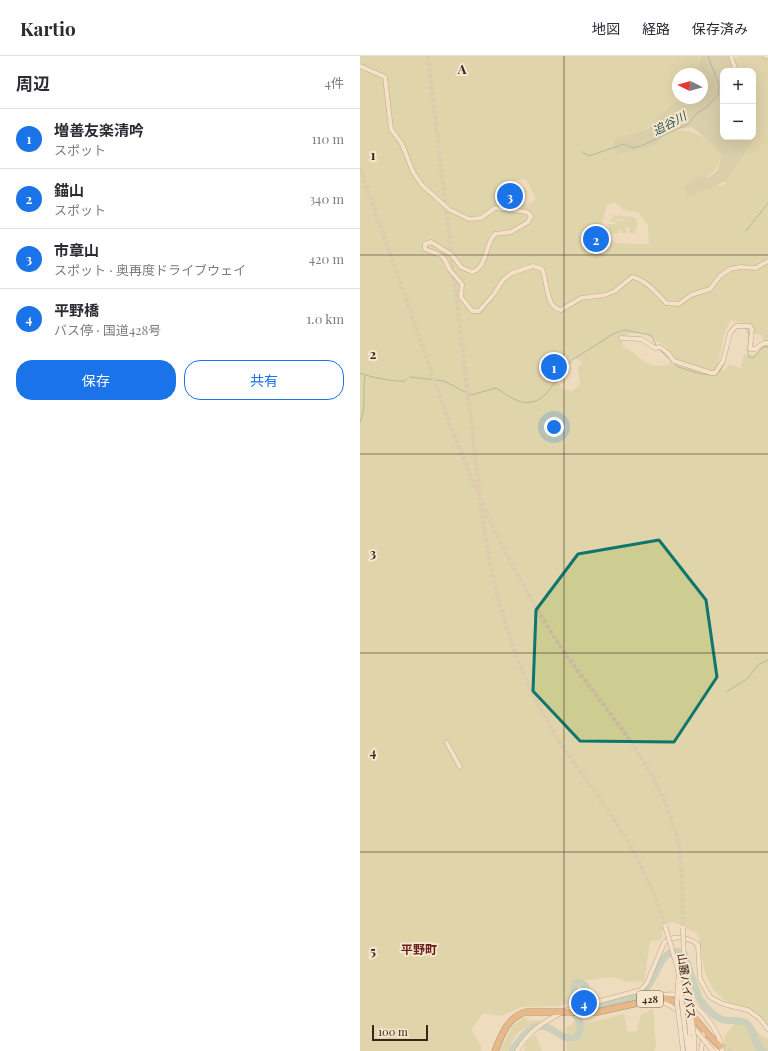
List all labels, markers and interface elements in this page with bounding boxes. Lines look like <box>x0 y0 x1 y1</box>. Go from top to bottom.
text: Kartio <box>20 15 76 41</box>
text: 地図 <box>592 19 620 38</box>
text: 経路 <box>642 19 670 38</box>
text: 保存済み <box>692 19 748 38</box>
text: A <box>457 60 467 77</box>
north arrow <box>672 68 708 104</box>
map controls <box>720 68 756 140</box>
button: + <box>720 68 756 104</box>
text: 周辺 <box>16 72 50 94</box>
text: 4件 <box>325 74 344 91</box>
button: − <box>720 104 756 140</box>
water label: 追谷川 <box>649 107 690 139</box>
text: 増善友楽清吟 <box>54 120 144 140</box>
text: 1 <box>27 130 31 147</box>
text: 110 m <box>312 130 344 147</box>
text: スポット <box>54 141 106 158</box>
text: 1 <box>371 146 376 163</box>
text: 錨山 <box>54 180 84 200</box>
pin: 3 <box>497 181 523 211</box>
text: 2 <box>26 190 32 207</box>
text: 340 m <box>309 190 344 207</box>
text: スポット <box>54 201 106 218</box>
pin: 2 <box>583 224 609 254</box>
text: 市章山 <box>54 240 99 260</box>
text: 3 <box>26 250 32 267</box>
text: 420 m <box>309 250 344 267</box>
text: スポット · 奥再度ドライブウェイ <box>54 261 246 278</box>
text: 平野橋 <box>54 300 99 320</box>
text: 4 <box>26 310 32 327</box>
text: 1.0 km <box>307 310 344 327</box>
text: バス停 · 国道428号 <box>54 321 161 338</box>
text: 2 <box>370 345 377 362</box>
pin: 1 <box>541 352 567 382</box>
button: 保存 <box>16 360 176 400</box>
button: 共有 <box>184 360 344 400</box>
your location <box>544 417 564 437</box>
text: 3 <box>370 544 376 561</box>
text: 4 <box>370 743 377 760</box>
district label: 平野町 <box>401 941 437 957</box>
text: 5 <box>370 942 376 959</box>
street label: 山麓バイパス <box>674 952 700 1020</box>
pin: 4 <box>571 988 597 1018</box>
road number: 428 <box>637 991 663 1007</box>
scale bar <box>372 1023 428 1042</box>
text: 100 m <box>378 1024 408 1039</box>

